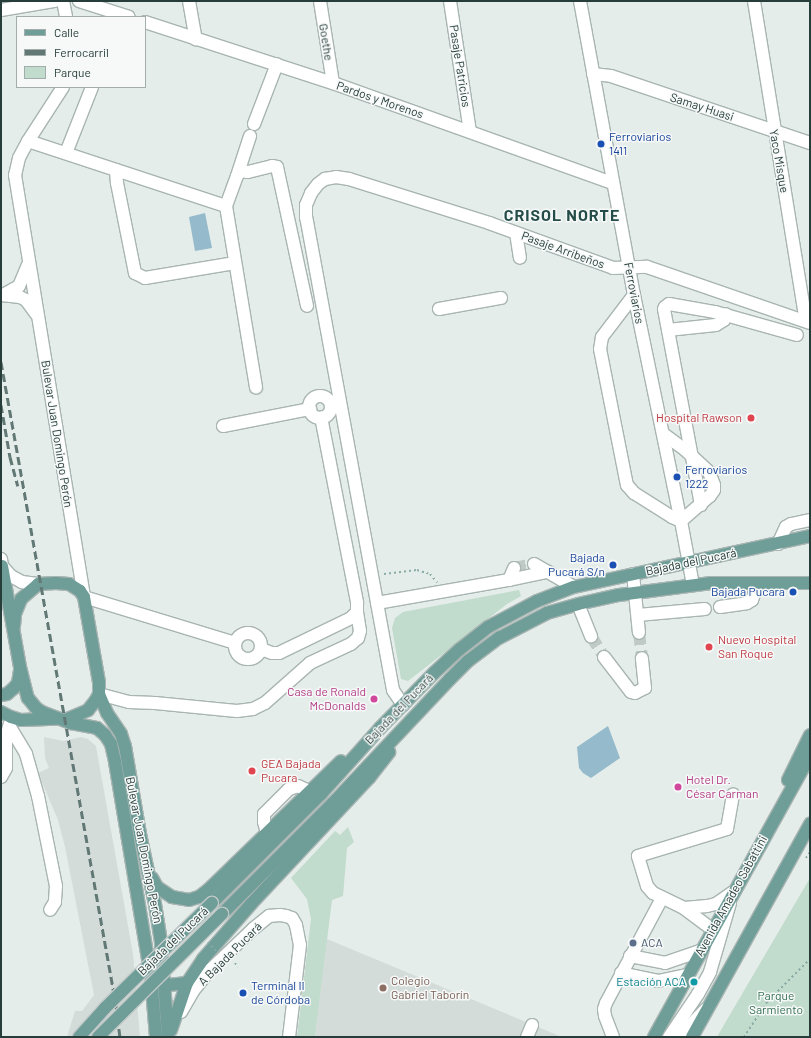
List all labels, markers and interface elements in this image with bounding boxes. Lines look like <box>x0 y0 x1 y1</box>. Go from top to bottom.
legend <box>16 16 146 88</box>
street label: Goethe <box>316 22 336 62</box>
street label: Pasaje Patricios <box>446 24 474 108</box>
text: Calle <box>54 25 79 39</box>
text: Ferrocarril <box>54 45 109 59</box>
text: Parque <box>54 65 91 79</box>
street label: Pardos y Morenos <box>335 78 425 122</box>
street label: Samay Huasi <box>668 90 736 124</box>
street label: Yaco Misque <box>766 128 792 194</box>
place label: Ferroviarios 1411 <box>609 130 671 158</box>
marker: Ferroviarios 1411 <box>596 139 606 149</box>
district label: CRISOL NORTE <box>504 205 620 225</box>
street label: Pasaje Arribeños <box>519 228 607 272</box>
street label: Ferroviarios <box>621 261 647 325</box>
street label: Bulevar Juan Domingo Perón <box>38 359 76 509</box>
place label: Hospital Rawson <box>656 411 742 425</box>
marker: Hospital Rawson <box>745 412 757 424</box>
place label: Ferroviarios 1222 <box>685 463 747 491</box>
marker: Ferroviarios 1222 <box>672 472 682 482</box>
street label: Bajada del Pucará <box>644 545 738 579</box>
place label: Bajada Pucará S/n <box>548 551 605 579</box>
marker: Bajada Pucará S/n <box>608 560 618 570</box>
place label: Bajada Pucara <box>711 585 785 599</box>
marker: Bajada Pucara <box>788 587 798 597</box>
place label: Nuevo Hospital San Roque <box>718 633 796 661</box>
marker: Nuevo Hospital San Roque <box>703 641 715 653</box>
street label: Bajada del Pucará <box>362 671 436 747</box>
place label: Casa de Ronald McDonalds <box>287 685 366 713</box>
marker: Casa de Ronald McDonalds <box>369 694 379 704</box>
place label: GEA Bajada Pucara <box>261 757 321 785</box>
marker: GEA Bajada Pucara <box>246 765 258 777</box>
place label: Hotel Dr. César Carman <box>686 773 758 801</box>
street label: Bulevar Juan Domingo Perón <box>123 776 165 924</box>
marker: Hotel Dr. César Carman <box>673 782 683 792</box>
street label: Avenida Amadeo Sabattini <box>692 833 770 959</box>
street label: Bajada del Pucará <box>135 904 211 978</box>
street label: A Bajada Pucará <box>195 919 265 989</box>
place label: ACA <box>641 936 663 950</box>
marker: ACA <box>628 938 638 948</box>
place label: Colegio Gabriel Taborín <box>391 974 469 1002</box>
place label: Estación ACA <box>616 975 686 989</box>
marker: Estación ACA <box>689 977 699 987</box>
place label: Terminal II de Córdoba <box>251 979 310 1007</box>
marker: Colegio Gabriel Taborín <box>378 983 388 993</box>
marker: Terminal II de Córdoba <box>238 988 248 998</box>
park label: Parque Sarmiento <box>749 989 803 1017</box>

